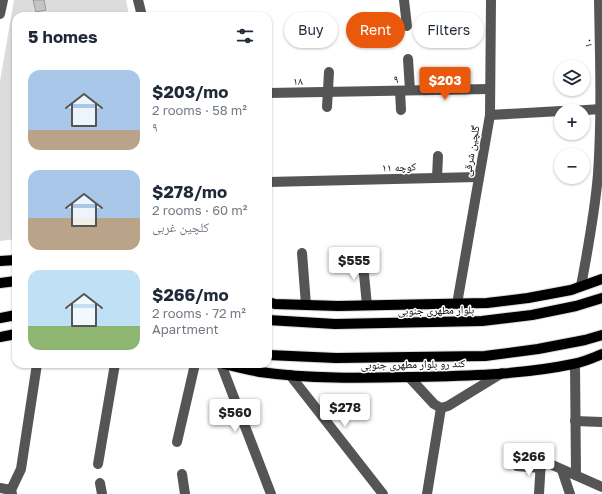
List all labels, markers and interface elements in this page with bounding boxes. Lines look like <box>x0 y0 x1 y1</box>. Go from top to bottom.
chip: Buy <box>284 12 338 48</box>
chip: Rent <box>346 12 405 48</box>
chip: Filters <box>413 12 484 48</box>
icon: filters <box>234 25 256 47</box>
text: 5 homes <box>28 26 98 47</box>
street label: ۱۰ <box>581 38 594 48</box>
map controls <box>554 60 590 184</box>
button: layers <box>554 60 590 96</box>
pin: $203 <box>421 67 469 101</box>
street label: ۹ <box>393 72 399 85</box>
text: $203 <box>428 72 462 88</box>
street label: ۱۸ <box>293 74 303 87</box>
text: $203/mo <box>152 81 228 102</box>
icon: home <box>60 86 108 134</box>
text: 2 rooms · 58 m² <box>152 102 247 118</box>
button: + <box>554 104 590 140</box>
text: ۹ <box>152 119 158 135</box>
street label: گلچین شرقی <box>460 124 482 178</box>
button: − <box>554 148 590 184</box>
street label: کوچه ۱۱ <box>382 159 417 174</box>
text: $278/mo <box>152 181 227 202</box>
icon: home <box>60 186 108 234</box>
text: 2 rooms · 60 m² <box>152 202 248 218</box>
text: کلچین غربی <box>152 219 209 235</box>
pin: $555 <box>330 247 378 281</box>
text: $555 <box>338 252 370 268</box>
text: $266/mo <box>152 284 229 305</box>
icon: home <box>60 286 108 334</box>
street label: بلوار مطهری جنوبی <box>398 302 474 318</box>
text: 2 rooms · 72 m² <box>152 305 246 321</box>
text: Apartment <box>152 321 219 337</box>
street label: کند رو بلوار مطهری جنوبی <box>361 356 466 372</box>
pin: $278 <box>321 394 369 428</box>
pin: $560 <box>211 399 259 433</box>
text: $278 <box>329 399 361 415</box>
text: $560 <box>218 404 252 420</box>
pin: $266 <box>505 443 553 477</box>
text: $266 <box>512 448 546 464</box>

